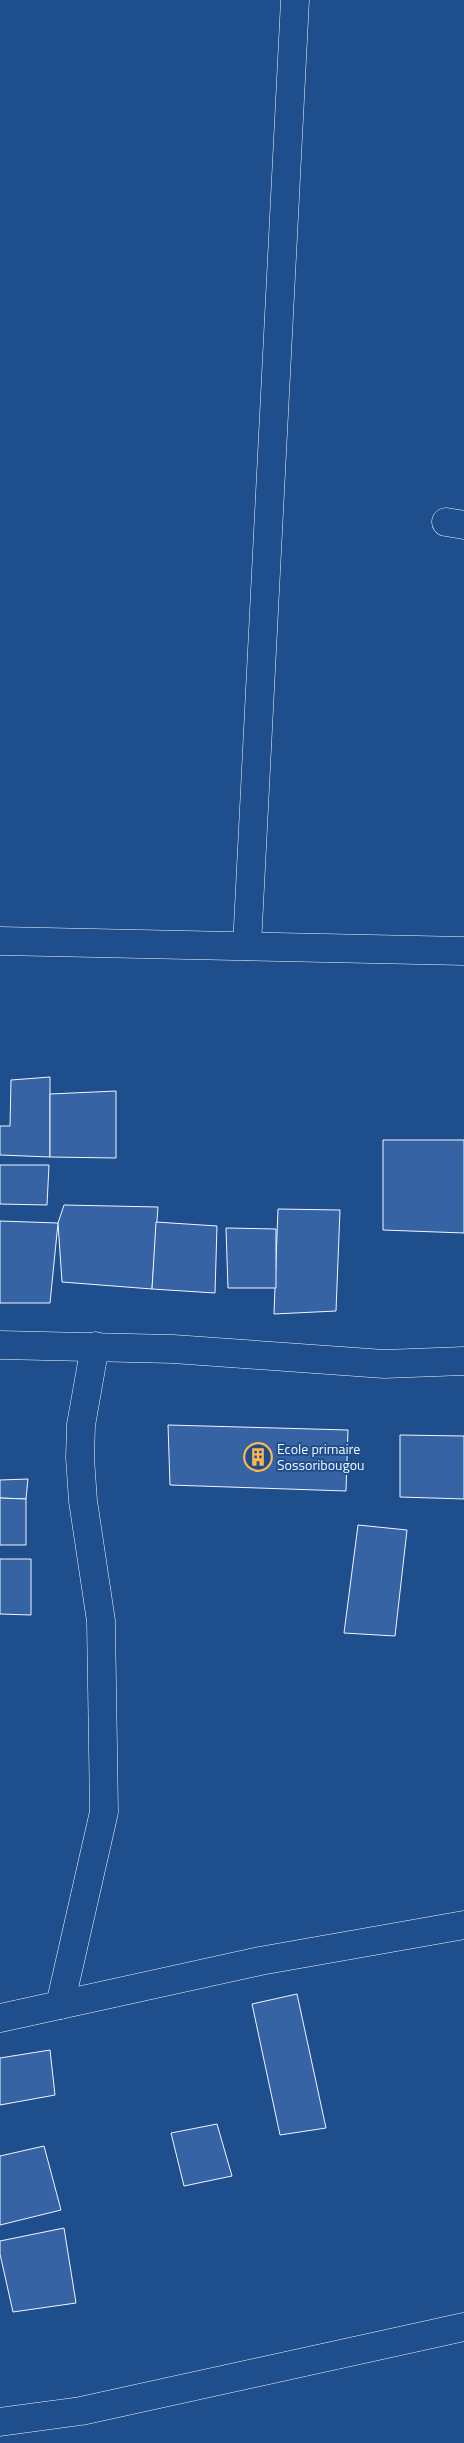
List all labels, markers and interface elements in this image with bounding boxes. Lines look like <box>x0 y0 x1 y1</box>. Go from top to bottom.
place label: Ecole primaire Sossoribougou <box>277 1438 365 1475</box>
building icon: Ecole primaire Sossoribougou <box>243 1442 273 1472</box>

